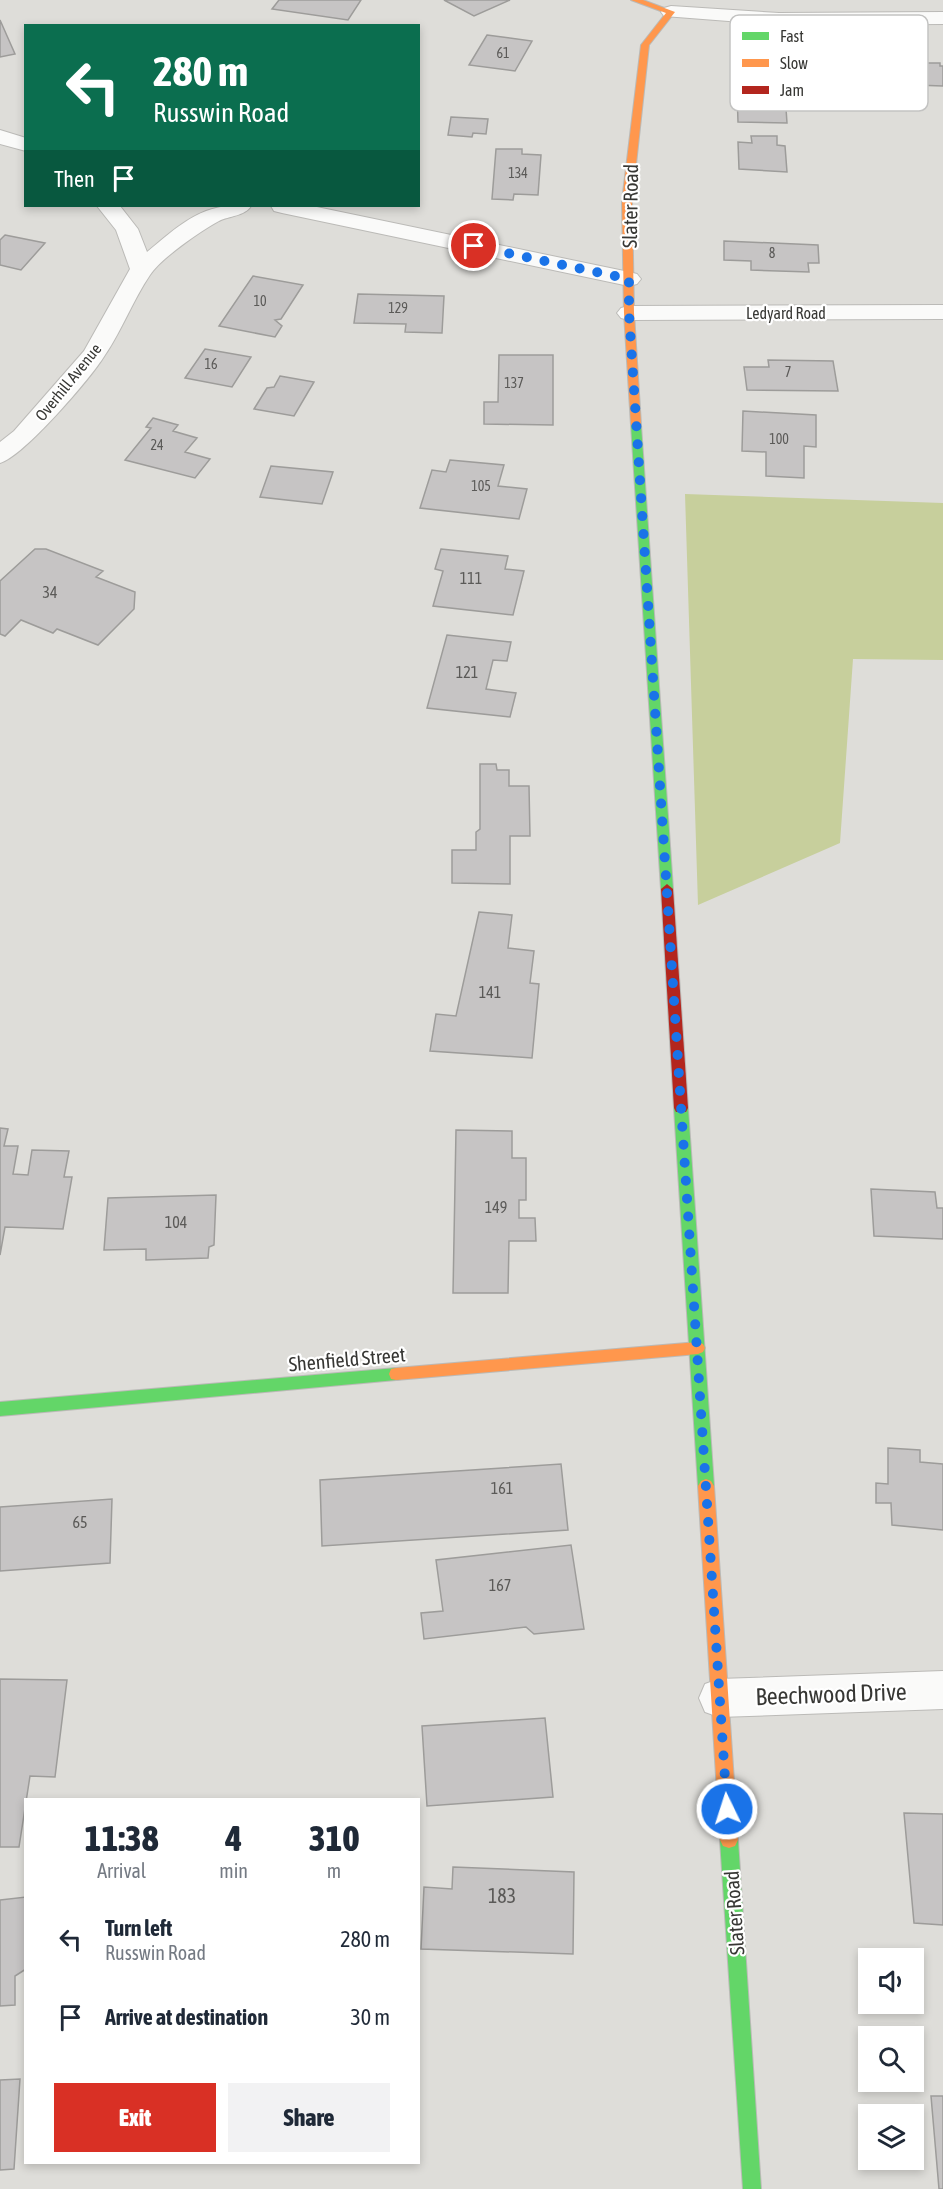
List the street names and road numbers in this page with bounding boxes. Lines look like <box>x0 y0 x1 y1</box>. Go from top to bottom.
street label: Slater Road <box>618 164 642 248</box>
street label: Ledyard Road <box>746 304 826 323</box>
street label: Overhill Avenue <box>31 340 105 424</box>
street label: Shenfield Street <box>288 1342 407 1376</box>
street label: Beechwood Drive <box>755 1678 907 1710</box>
street label: Slater Road <box>720 1870 748 1956</box>

